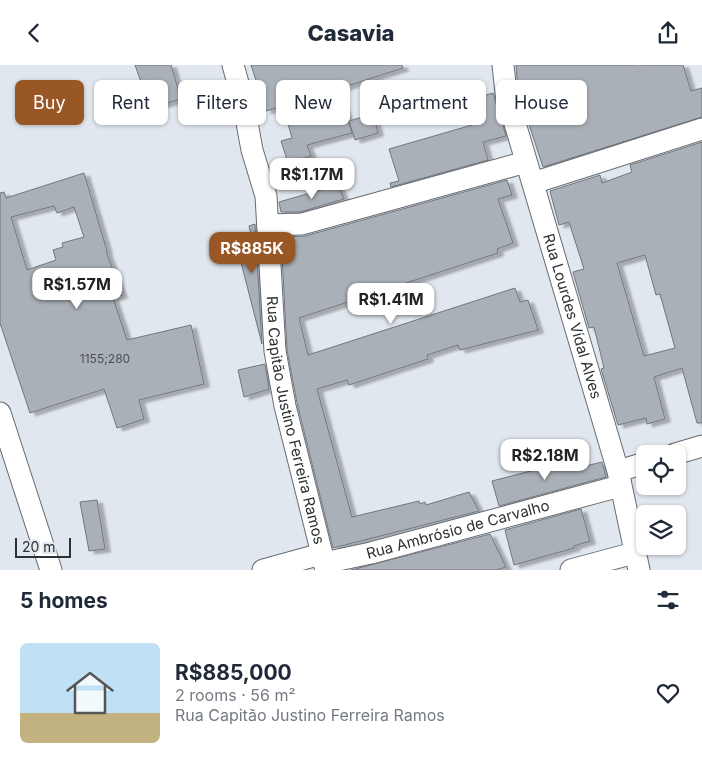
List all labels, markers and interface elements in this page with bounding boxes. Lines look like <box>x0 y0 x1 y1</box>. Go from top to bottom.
icon: back <box>20 19 48 47</box>
icon: share <box>654 19 682 47</box>
text: Casavia <box>307 20 395 46</box>
chip: Buy <box>15 80 84 125</box>
chip: Rent <box>94 80 168 125</box>
chip: Filters <box>178 80 266 125</box>
chip: New <box>276 80 350 125</box>
chip: Apartment <box>360 80 486 125</box>
chip: House <box>496 80 587 125</box>
pin: R$1.17M <box>266 157 358 200</box>
text: R$1.17M <box>281 164 343 184</box>
pin: R$885K <box>211 231 293 274</box>
street label: Rua Lourdes Vídal Alves <box>539 231 606 401</box>
text: R$885K <box>220 238 284 258</box>
pin: R$1.57M <box>31 267 123 310</box>
text: R$1.57M <box>43 274 111 294</box>
pin: R$1.41M <box>345 283 437 325</box>
text: R$1.41M <box>358 289 424 309</box>
street label: Rua Capitão Justino Ferreira Ramos <box>263 295 329 546</box>
house number: 1155;280 <box>80 351 130 366</box>
pin: R$2.18M <box>499 439 591 481</box>
text: R$2.18M <box>511 445 579 465</box>
map controls <box>636 445 686 555</box>
button: locate <box>636 445 686 495</box>
street label: Rua Ambrósio de Carvalho <box>364 495 551 563</box>
button: layers <box>636 505 686 555</box>
scale bar <box>15 535 71 558</box>
text: 20 m <box>22 538 56 555</box>
icon: filters <box>654 586 682 614</box>
text: 5 homes <box>20 588 108 613</box>
text: R$885,000 <box>175 660 292 685</box>
icon: home <box>60 663 120 723</box>
icon: heart <box>654 679 682 707</box>
text: 2 rooms · 56 m² <box>175 685 296 705</box>
text: Rua Capitão Justino Ferreira Ramos <box>175 705 445 725</box>

